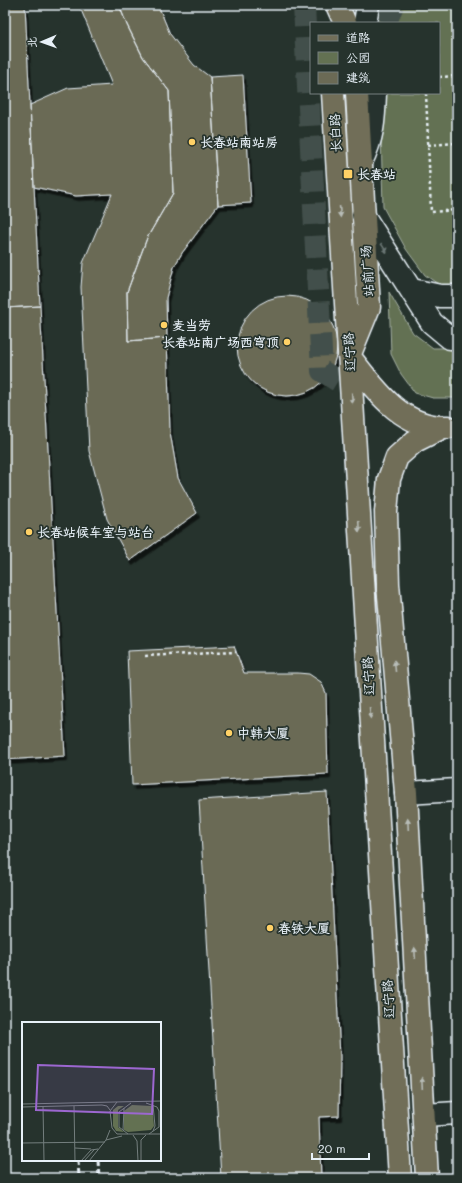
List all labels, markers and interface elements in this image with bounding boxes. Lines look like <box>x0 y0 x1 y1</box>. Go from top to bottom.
north arrow <box>22 22 62 62</box>
legend <box>310 22 440 94</box>
text: 道路 <box>346 29 370 45</box>
text: 北 <box>24 37 39 48</box>
text: 公园 <box>346 49 370 65</box>
text: 建筑 <box>346 69 370 85</box>
street label: 长白路 <box>325 113 344 153</box>
place label: 长春站南站房 <box>200 133 278 150</box>
marker: 长春站南站房 <box>187 137 197 147</box>
place label: 长春站 <box>357 165 396 182</box>
marker: 长春站 <box>342 168 354 180</box>
one-way arrow <box>336 206 343 218</box>
one-way arrow <box>380 243 388 253</box>
street label: 站前广场 <box>356 244 377 298</box>
place label: 麦当劳 <box>172 316 211 333</box>
marker: 麦当劳 <box>159 320 169 330</box>
street label: 辽宁路 <box>339 332 358 372</box>
place label: 长春站南广场西穹顶 <box>162 333 279 350</box>
marker: 长春站南广场西穹顶 <box>282 337 292 347</box>
one-way arrow <box>349 392 355 405</box>
one-way arrow <box>356 521 362 534</box>
place label: 长春站候车室与站台 <box>37 523 154 540</box>
marker: 长春站候车室与站台 <box>24 527 34 537</box>
street label: 辽宁路 <box>358 656 377 696</box>
one-way arrow <box>391 660 398 672</box>
one-way arrow <box>367 707 374 719</box>
place label: 中韩大厦 <box>237 724 289 741</box>
marker: 中韩大厦 <box>224 728 234 738</box>
one-way arrow <box>404 818 411 830</box>
place label: 春铁大厦 <box>278 919 330 936</box>
marker: 春铁大厦 <box>265 923 275 933</box>
one-way arrow <box>412 946 418 959</box>
street label: 辽宁路 <box>378 979 397 1019</box>
inset map <box>22 1022 161 1161</box>
one-way arrow <box>419 1077 426 1089</box>
scale bar <box>312 1135 369 1161</box>
text: 20 m <box>318 1140 346 1156</box>

